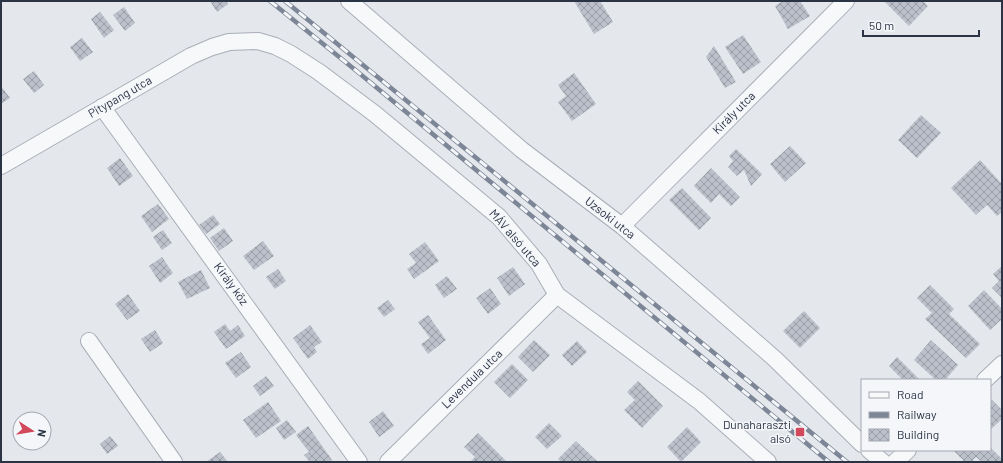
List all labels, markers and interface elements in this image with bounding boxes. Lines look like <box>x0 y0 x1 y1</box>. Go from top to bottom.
scale bar <box>863 12 979 38</box>
text: 50 m <box>869 18 894 32</box>
street label: Pitypang utca <box>85 72 154 120</box>
street label: Király utca <box>709 88 758 137</box>
street label: Uzsoki utca <box>583 193 639 241</box>
street label: MÁV alsó utca <box>487 206 544 269</box>
street label: Király köz <box>212 259 252 307</box>
street label: Levendula utca <box>438 346 504 411</box>
legend <box>861 379 991 451</box>
text: Road <box>897 387 924 401</box>
text: Railway <box>897 407 937 421</box>
north arrow <box>12 411 52 451</box>
place label: Dunaharaszti alsó <box>723 417 791 445</box>
marker: Dunaharaszti alsó <box>794 426 806 438</box>
text: Building <box>897 427 939 441</box>
text: N <box>35 428 49 438</box>

